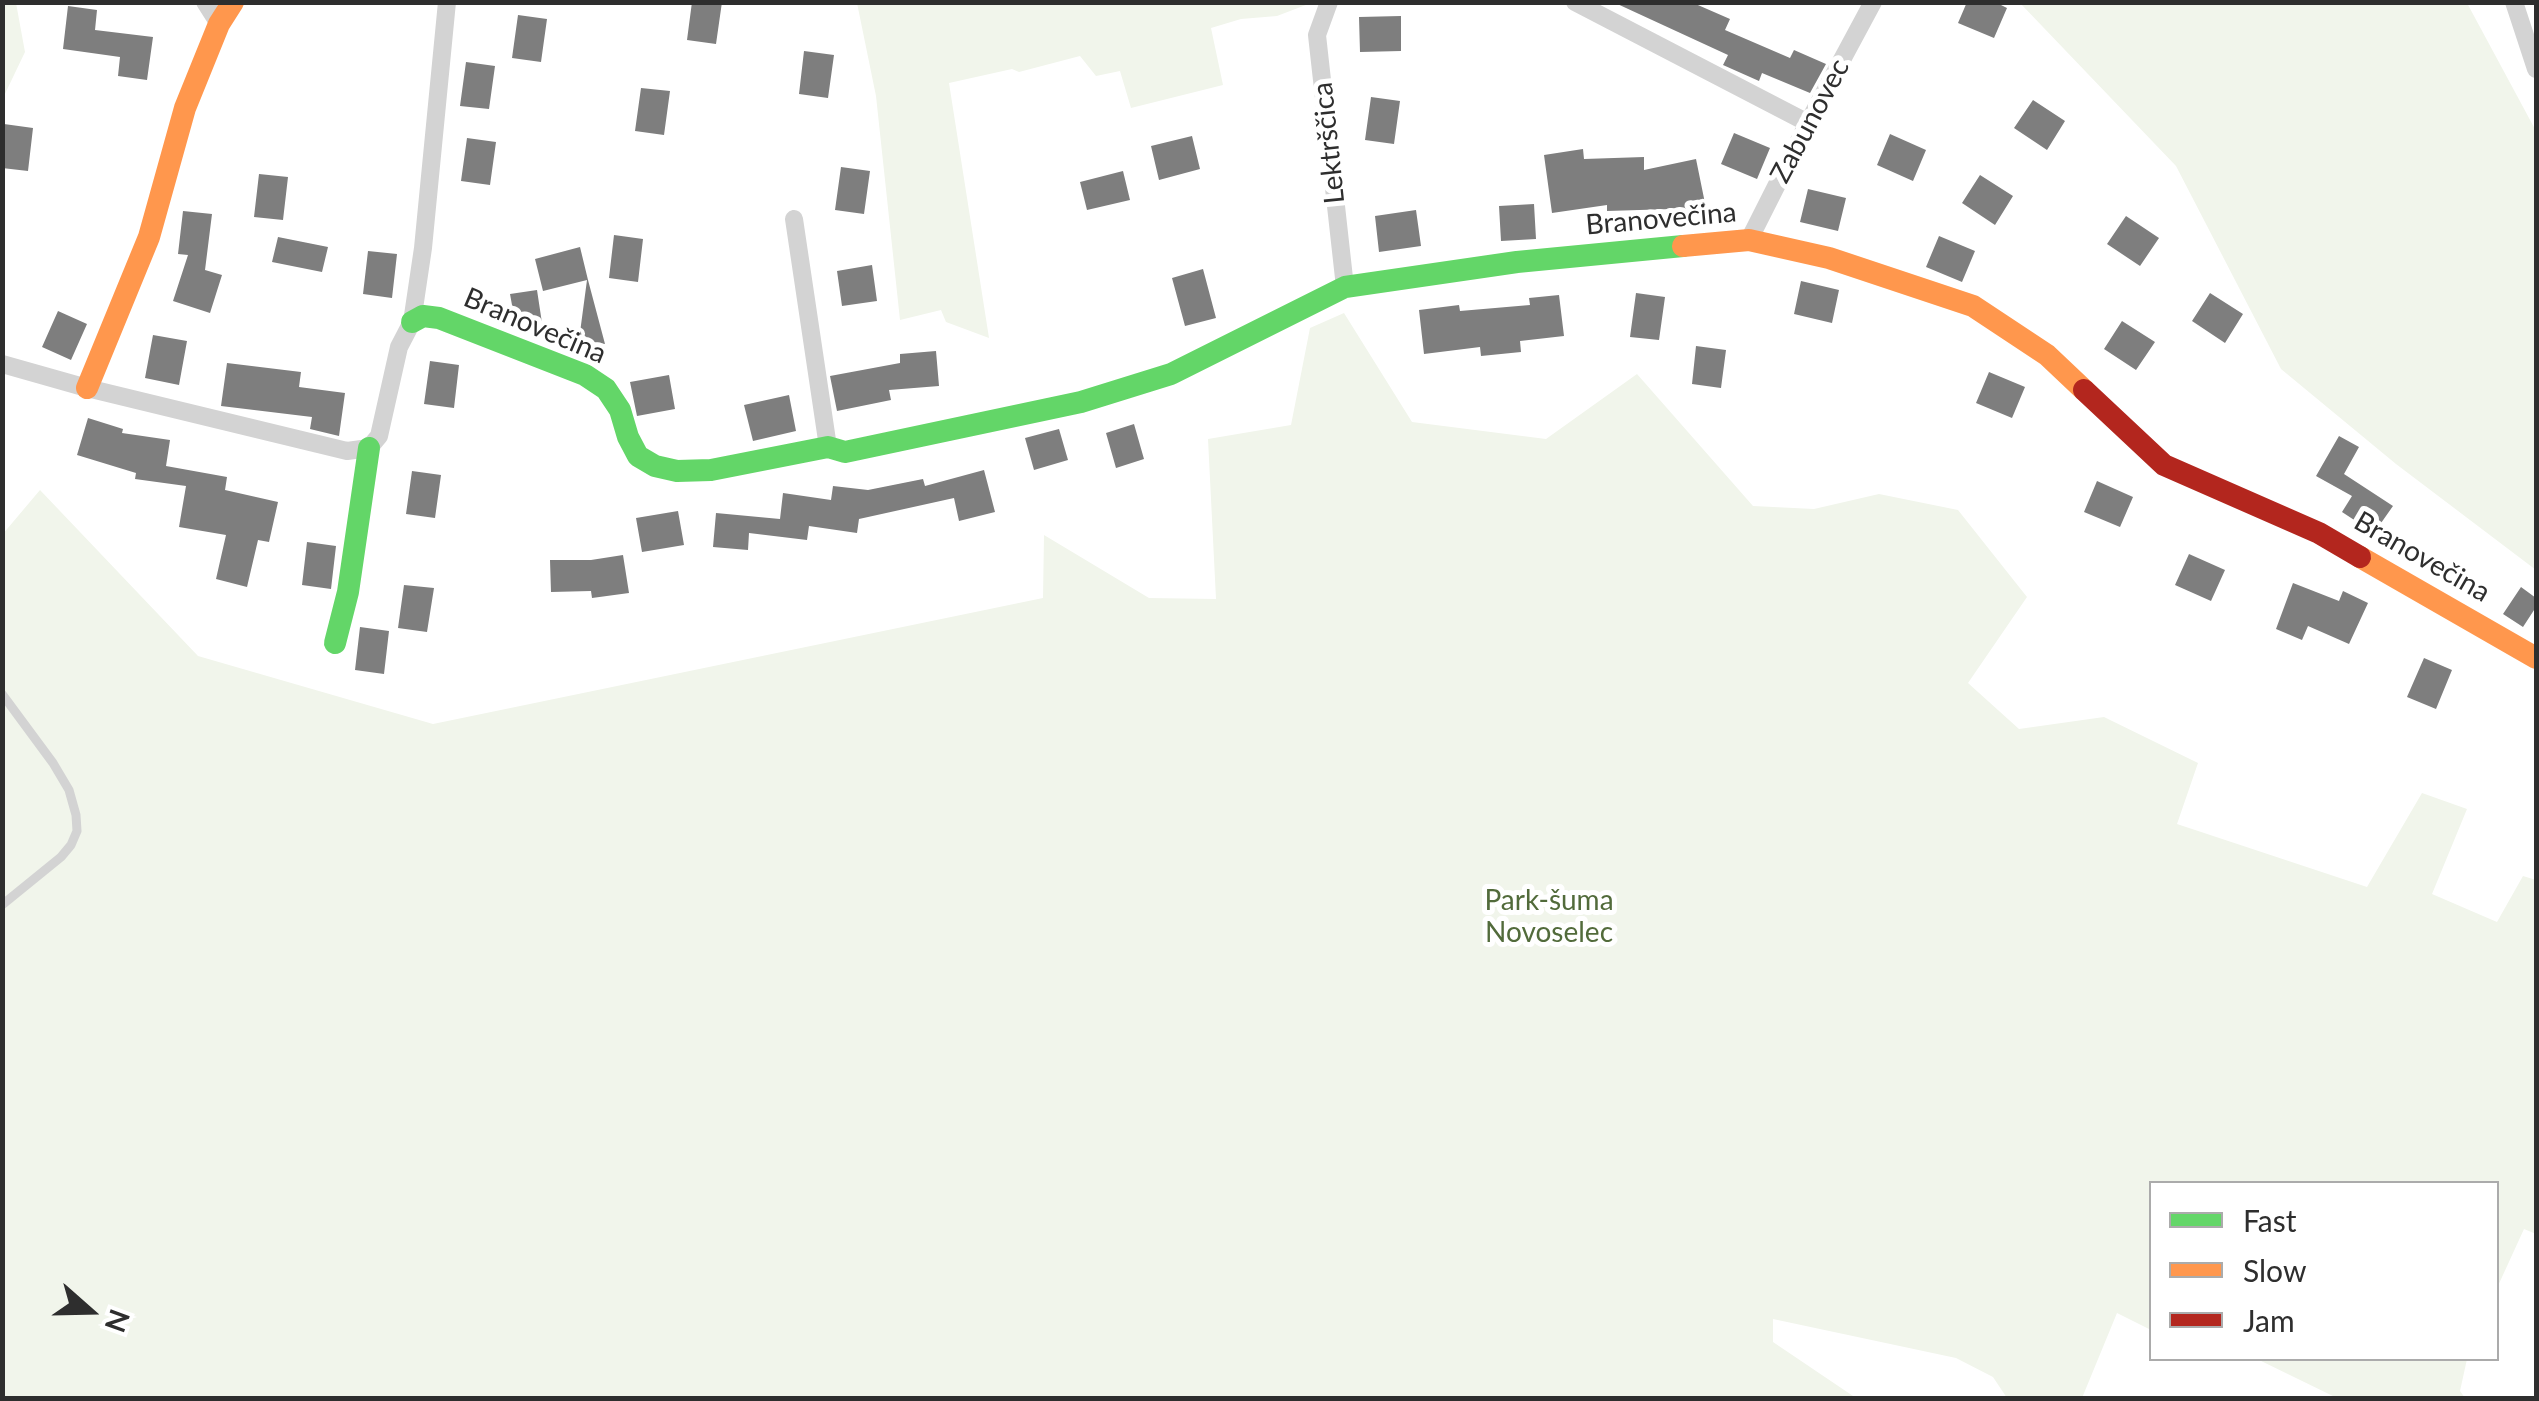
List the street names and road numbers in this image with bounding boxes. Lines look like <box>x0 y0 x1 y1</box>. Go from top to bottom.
street label: Zabunovec <box>1763 53 1857 189</box>
street label: Lektrščica <box>1306 81 1352 205</box>
street label: Branovečina <box>1584 196 1738 242</box>
street label: Branovečina <box>459 281 611 371</box>
street label: Branovečina <box>2348 505 2496 609</box>

